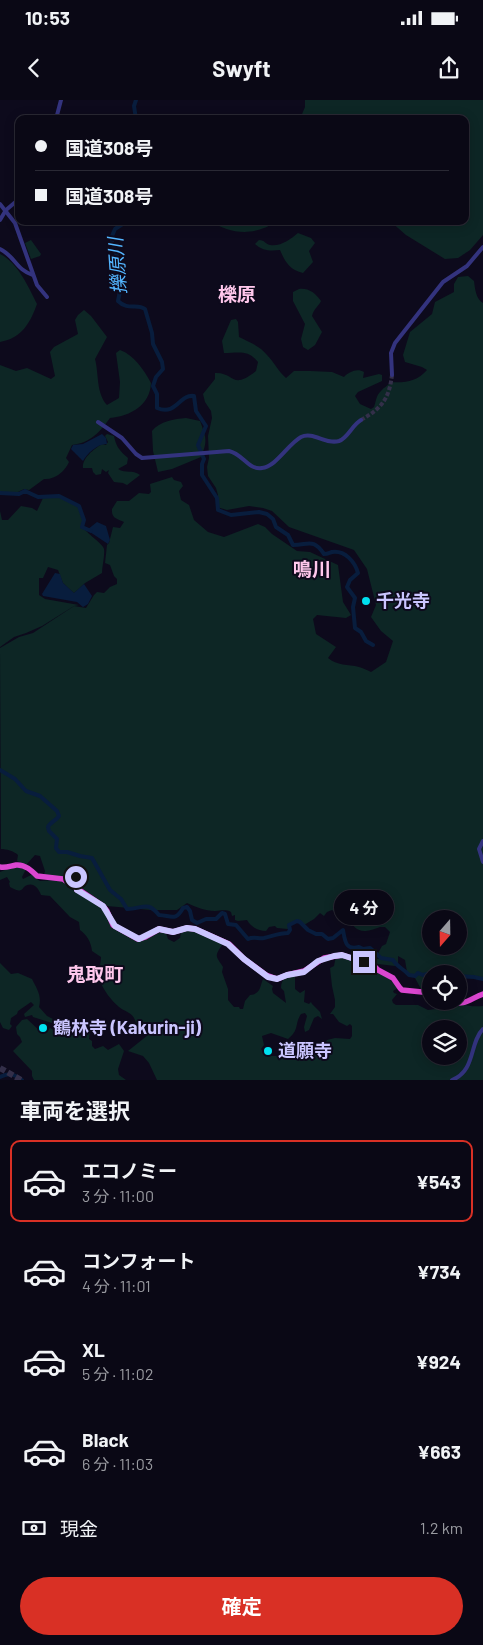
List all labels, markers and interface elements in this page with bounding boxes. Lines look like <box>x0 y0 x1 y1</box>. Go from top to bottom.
text: 10:53 <box>25 6 70 29</box>
icon: back <box>20 54 48 82</box>
icon: share <box>435 54 463 82</box>
text: Swyft <box>212 55 271 81</box>
text: 国道308号 <box>65 136 153 159</box>
text: 国道308号 <box>65 184 153 207</box>
water label: 擽原川 <box>103 235 130 295</box>
district label: 櫟原 <box>218 282 256 305</box>
district label: 鳴川 <box>293 557 331 580</box>
place label: 千光寺 <box>376 589 430 611</box>
marker: 千光寺 <box>360 595 372 607</box>
route start <box>65 866 87 888</box>
callout: 4 分 <box>334 890 394 924</box>
text: 4 分 <box>350 898 378 917</box>
north arrow <box>422 910 468 955</box>
map controls <box>422 910 467 1065</box>
route end <box>353 951 375 973</box>
district label: 鬼取町 <box>66 962 124 985</box>
button: locate <box>422 965 467 1010</box>
place label: 鶴林寺 (Kakurin-ji) <box>53 1016 202 1038</box>
button: layers <box>422 1020 467 1065</box>
marker: 鶴林寺 (Kakurin-ji) <box>37 1022 49 1034</box>
place label: 道願寺 <box>278 1039 332 1061</box>
marker: 道願寺 <box>262 1045 274 1057</box>
text: 車両を選択 <box>20 1097 130 1123</box>
icon: car <box>22 1159 67 1204</box>
text: エコノミー <box>82 1159 177 1182</box>
text: ¥543 <box>416 1170 461 1193</box>
text: 3 分 · 11:00 <box>82 1186 154 1205</box>
icon: car <box>22 1249 67 1294</box>
text: コンフォート <box>82 1249 195 1272</box>
text: ¥734 <box>417 1260 461 1283</box>
text: 4 分 · 11:01 <box>82 1276 151 1295</box>
text: XL <box>82 1338 105 1361</box>
icon: car <box>22 1339 67 1384</box>
text: ¥924 <box>416 1350 461 1373</box>
text: 5 分 · 11:02 <box>82 1364 153 1383</box>
text: Black <box>82 1428 129 1451</box>
icon: car <box>22 1429 67 1474</box>
text: ¥663 <box>417 1440 461 1463</box>
text: 6 分 · 11:03 <box>82 1454 153 1473</box>
icon: cash <box>20 1514 48 1542</box>
text: 現金 <box>60 1517 98 1540</box>
text: 1.2 km <box>420 1518 463 1537</box>
button: 確定 <box>20 1577 463 1635</box>

